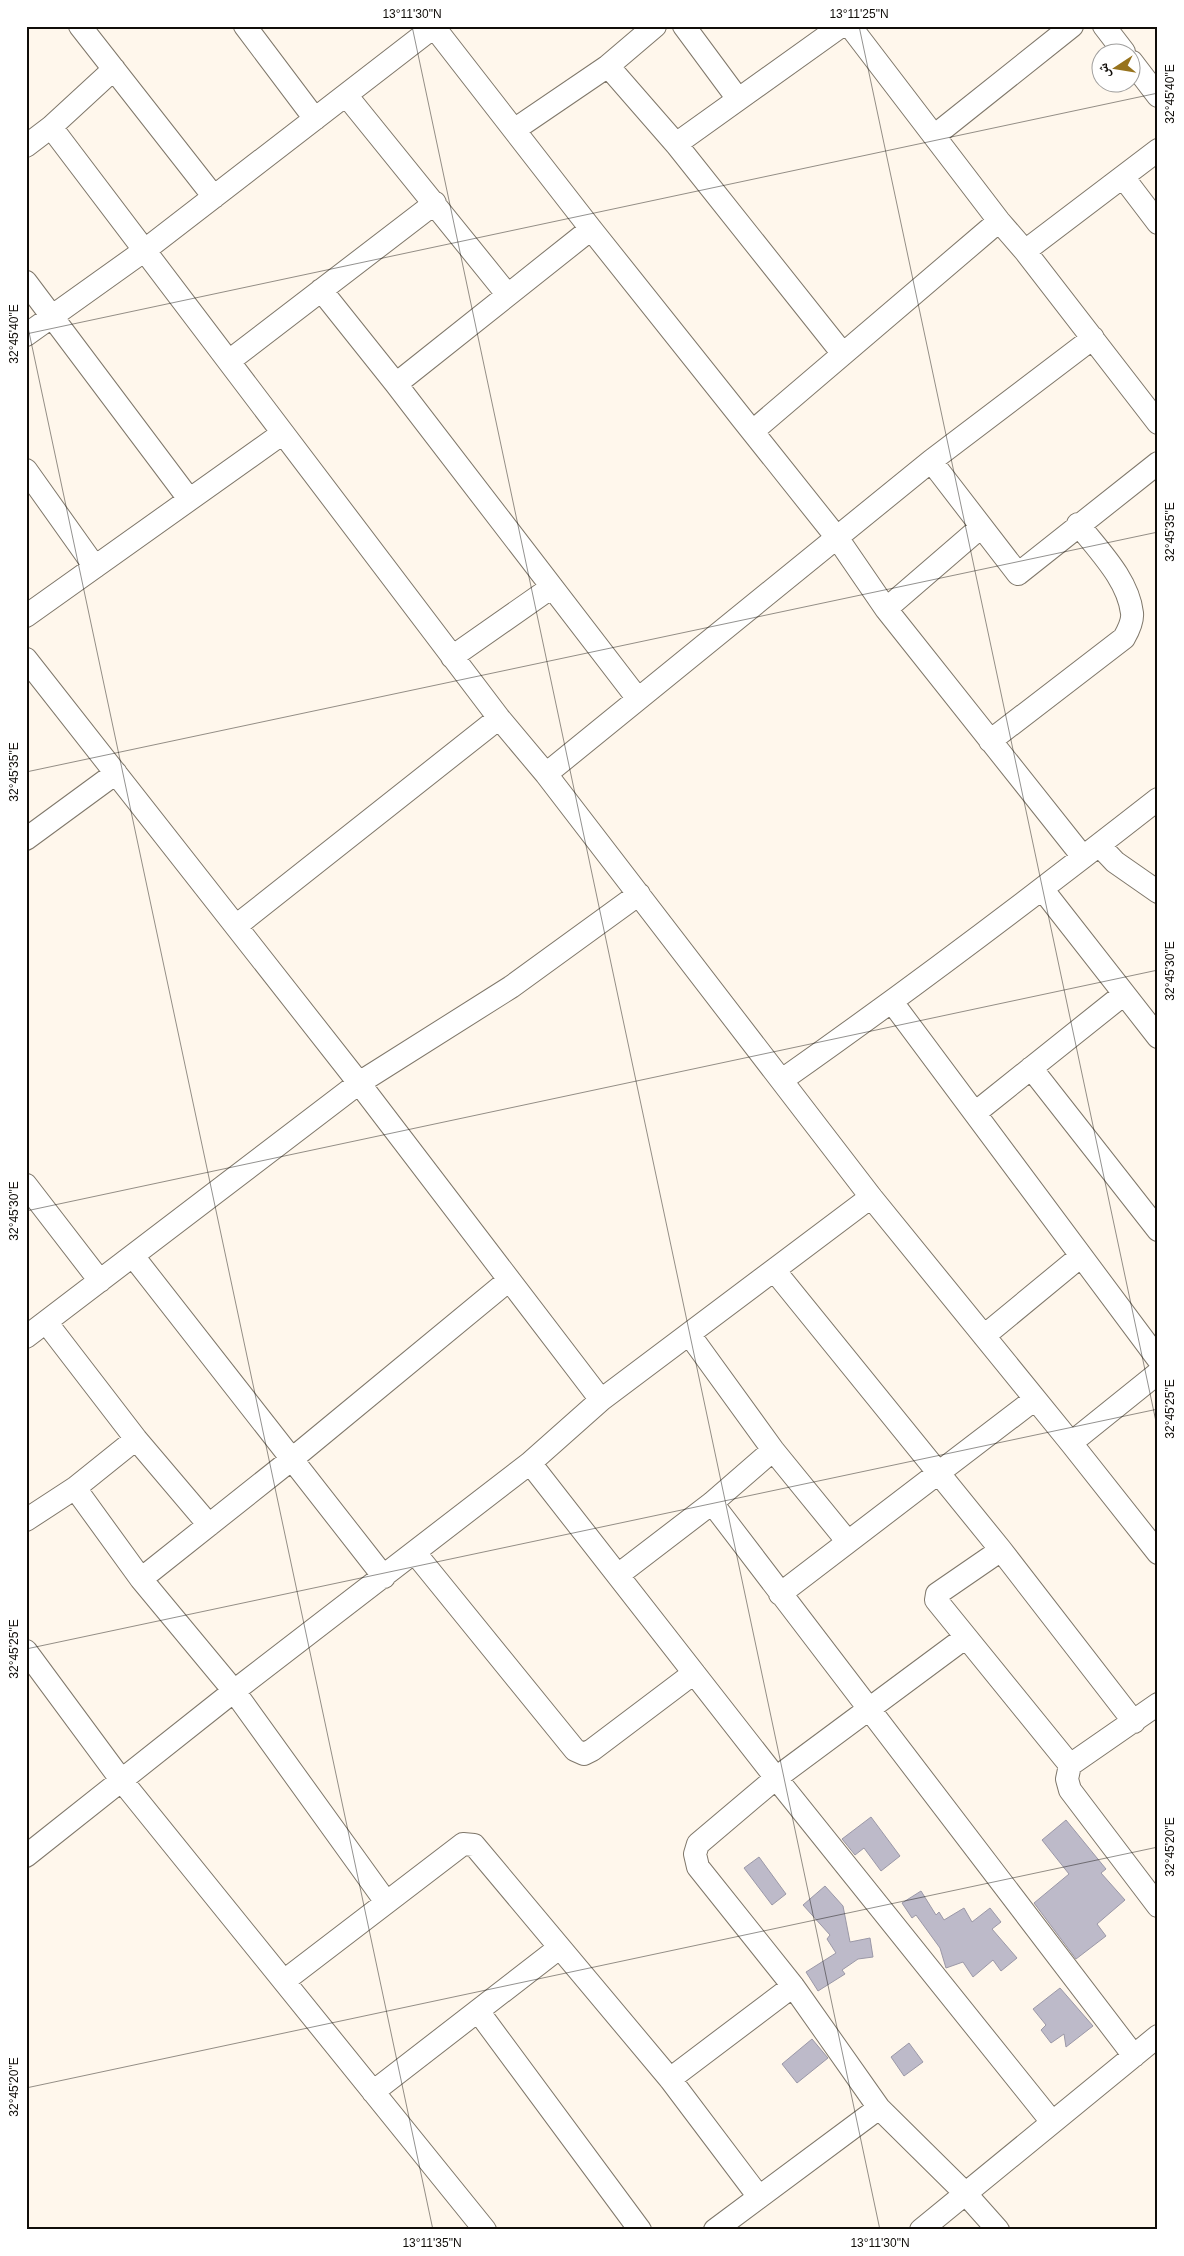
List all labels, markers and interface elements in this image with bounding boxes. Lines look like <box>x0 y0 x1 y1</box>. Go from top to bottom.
text: 13°11'30"N <box>382 7 442 21</box>
text: 13°11'25"N <box>829 7 889 21</box>
north arrow <box>1092 42 1142 92</box>
text: ش <box>1094 61 1114 80</box>
text: 32°45'40"E <box>1163 64 1177 124</box>
text: 32°45'40"E <box>7 304 21 364</box>
text: 32°45'35"E <box>1163 502 1177 562</box>
text: 32°45'35"E <box>7 742 21 802</box>
text: 32°45'30"E <box>1163 941 1177 1001</box>
text: 32°45'30"E <box>7 1181 21 1241</box>
text: 32°45'25"E <box>1163 1379 1177 1439</box>
text: 32°45'25"E <box>7 1619 21 1679</box>
text: 32°45'20"E <box>1163 1817 1177 1877</box>
text: 32°45'20"E <box>7 2057 21 2117</box>
text: 13°11'35"N <box>402 2236 462 2250</box>
text: 13°11'30"N <box>850 2236 910 2250</box>

